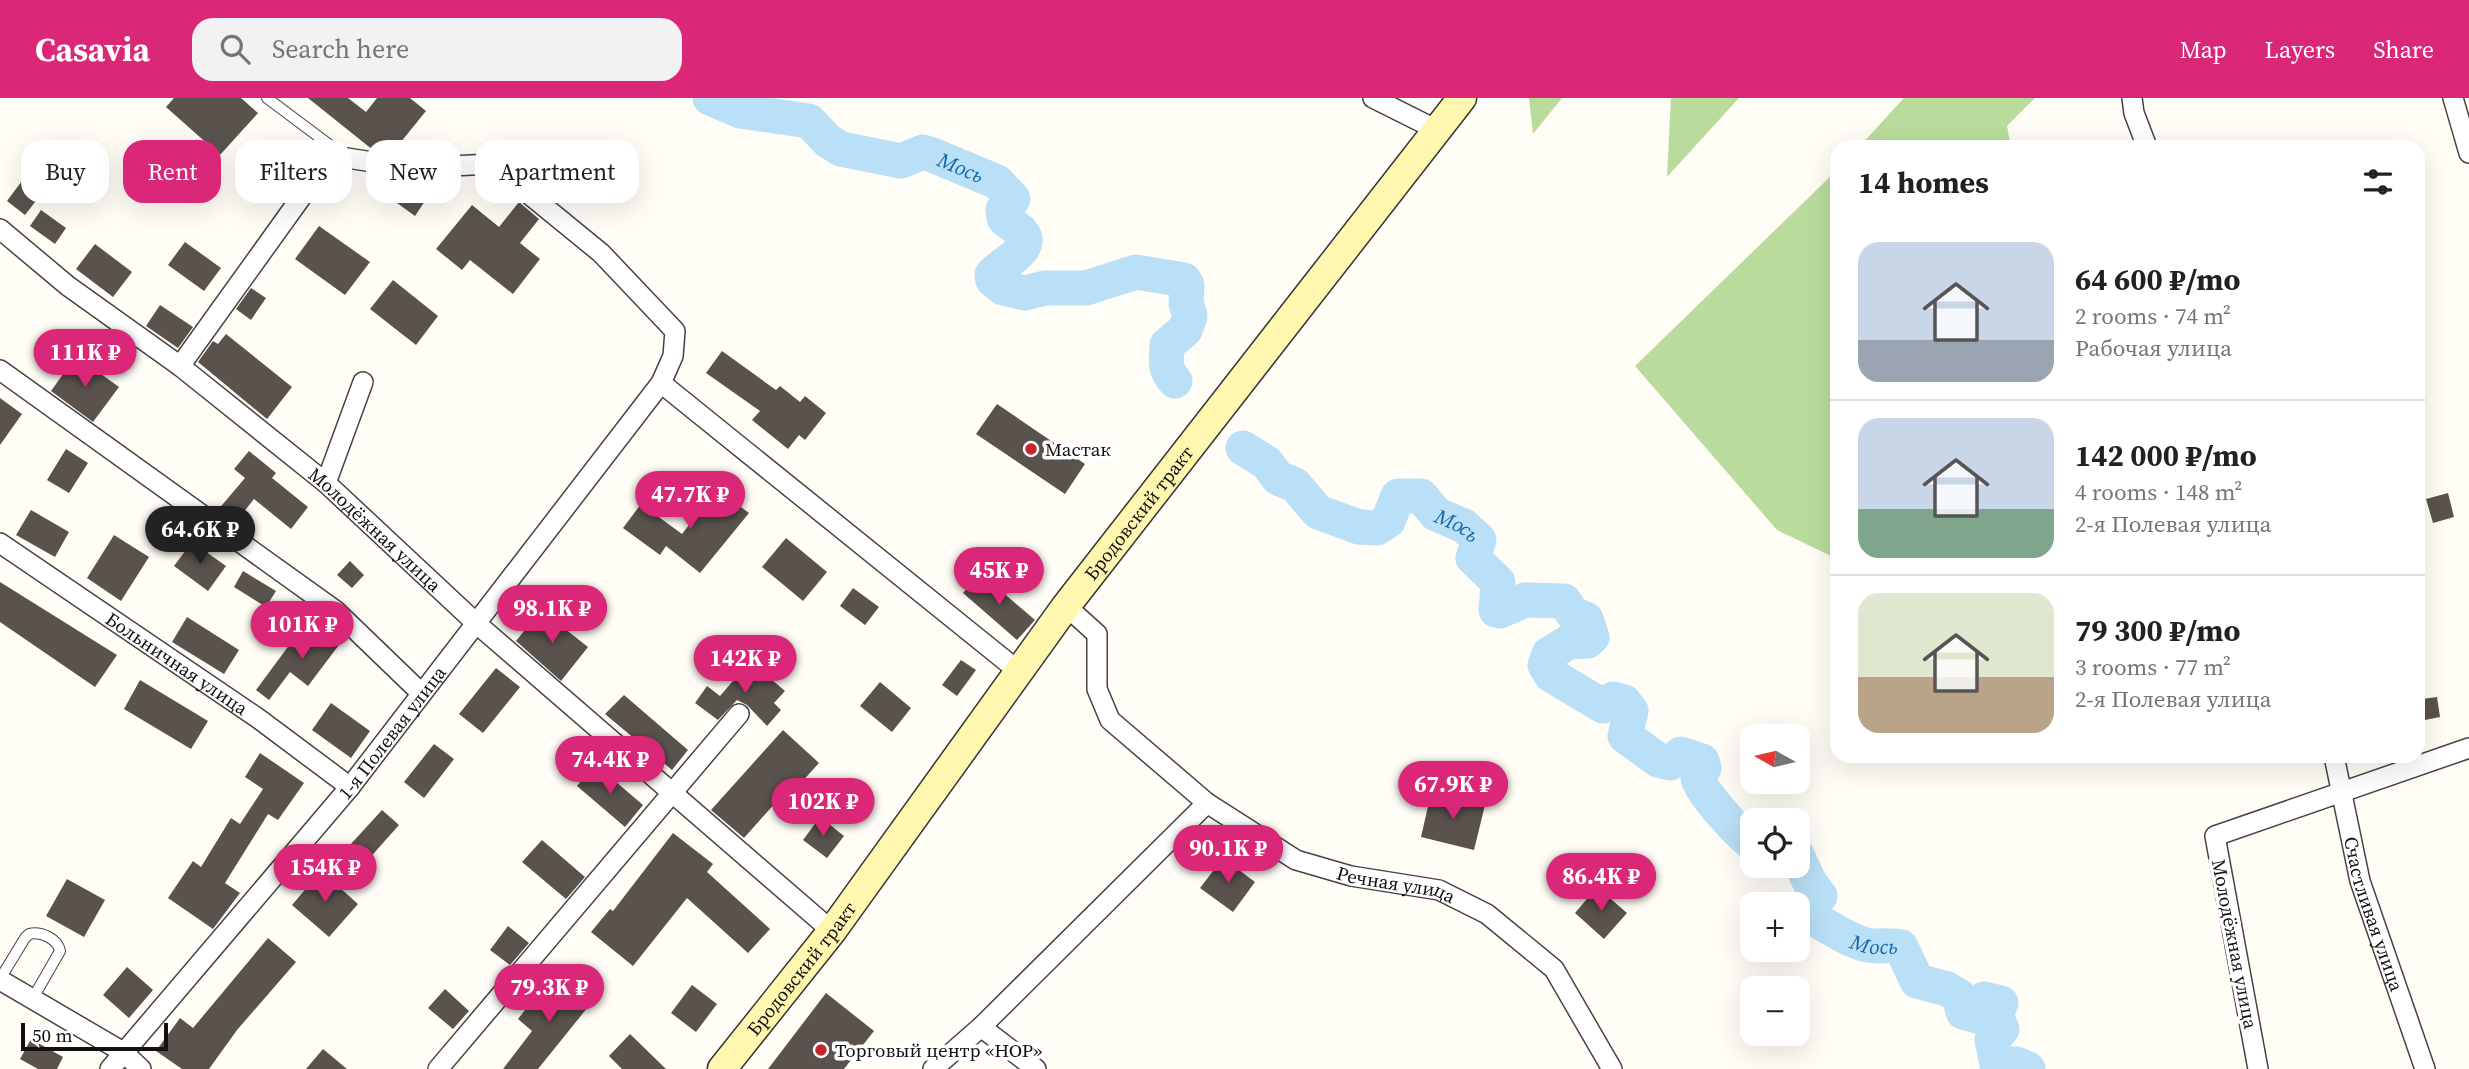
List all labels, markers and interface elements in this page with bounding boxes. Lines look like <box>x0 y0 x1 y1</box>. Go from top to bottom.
search box <box>192 18 682 81</box>
text: Casavia <box>35 27 150 72</box>
icon: search <box>216 30 254 68</box>
text: Search here <box>272 31 409 67</box>
text: Map <box>2180 33 2227 66</box>
text: Layers <box>2265 33 2335 66</box>
text: Share <box>2373 33 2434 66</box>
chip: Buy <box>21 140 109 203</box>
chip: Rent <box>123 140 221 203</box>
chip: Filters <box>235 140 352 203</box>
chip: New <box>366 140 461 203</box>
chip: Apartment <box>475 140 639 203</box>
water label: Мось <box>933 144 989 190</box>
text: 14 homes <box>1858 162 1989 203</box>
icon: filters <box>2359 163 2397 201</box>
text: 64 600 ₽/mo <box>2075 259 2240 300</box>
icon: home <box>1914 270 1998 354</box>
text: 2 rooms · 74 m² <box>2075 300 2231 332</box>
pin: 111K ₽ <box>28 330 142 389</box>
text: Рабочая улица <box>2075 332 2232 364</box>
text: 111K ₽ <box>50 336 120 368</box>
text: 142 000 ₽/mo <box>2075 435 2257 476</box>
place label: Мастак <box>1045 436 1111 462</box>
street label: Бродовский тракт <box>1078 440 1199 585</box>
marker: Мастак <box>1023 441 1039 457</box>
icon: home <box>1914 446 1998 530</box>
street label: Молодёжная улица <box>303 461 447 598</box>
pin: 47.7K ₽ <box>625 472 755 531</box>
text: 4 rooms · 148 m² <box>2075 476 2242 508</box>
text: 47.7K ₽ <box>651 478 729 510</box>
water label: Мось <box>1430 500 1487 549</box>
pin: 64.6K ₽ <box>135 506 265 566</box>
text: 2-я Полевая улица <box>2075 508 2272 540</box>
text: 64.6K ₽ <box>161 513 239 545</box>
pin: 45K ₽ <box>950 547 1048 607</box>
text: 45K ₽ <box>970 554 1028 586</box>
pin: 98.1K ₽ <box>487 586 617 645</box>
text: 98.1K ₽ <box>513 592 591 624</box>
pin: 101K ₽ <box>245 602 359 661</box>
street label: Больничная улица <box>101 606 254 721</box>
text: 101K ₽ <box>267 608 337 640</box>
text: 79 300 ₽/mo <box>2075 610 2240 651</box>
icon: home <box>1914 621 1998 705</box>
pin: 142K ₽ <box>688 636 802 695</box>
text: 142K ₽ <box>710 642 780 674</box>
text: 3 rooms · 77 m² <box>2075 651 2231 683</box>
street label: 1-я Полевая улица <box>332 660 452 805</box>
text: 2-я Полевая улица <box>2075 683 2272 715</box>
north arrow <box>1740 724 1810 794</box>
map controls <box>1740 724 1810 1046</box>
pin: 74.4K ₽ <box>545 736 675 796</box>
text: 74.4K ₽ <box>571 743 649 775</box>
pin: 67.9K ₽ <box>1388 762 1518 821</box>
text: 67.9K ₽ <box>1414 768 1492 800</box>
pin: 102K ₽ <box>766 778 880 838</box>
text: 102K ₽ <box>788 785 858 817</box>
button: locate <box>1740 808 1810 878</box>
pin: 90.1K ₽ <box>1163 826 1293 885</box>
text: 90.1K ₽ <box>1189 832 1267 864</box>
street label: Счастливая улица <box>2338 834 2410 995</box>
pin: 154K ₽ <box>268 844 382 904</box>
text: 154K ₽ <box>290 851 360 883</box>
pin: 86.4K ₽ <box>1536 854 1666 913</box>
street label: Молодёжная улица <box>2206 857 2264 1031</box>
street label: Речная улица <box>1334 860 1460 909</box>
text: 86.4K ₽ <box>1562 860 1640 892</box>
button: + <box>1740 892 1810 962</box>
street label: Бродовский тракт <box>741 896 862 1041</box>
water label: Мось <box>1846 926 1899 961</box>
pin: 79.3K ₽ <box>484 964 614 1024</box>
text: 79.3K ₽ <box>510 971 588 1003</box>
button: − <box>1740 976 1810 1046</box>
scale bar <box>21 1020 168 1052</box>
text: 50 m <box>32 1022 73 1048</box>
place label: Торговый центр «НОР» <box>835 1037 1042 1063</box>
marker: Торговый центр «НОР» <box>813 1042 829 1058</box>

